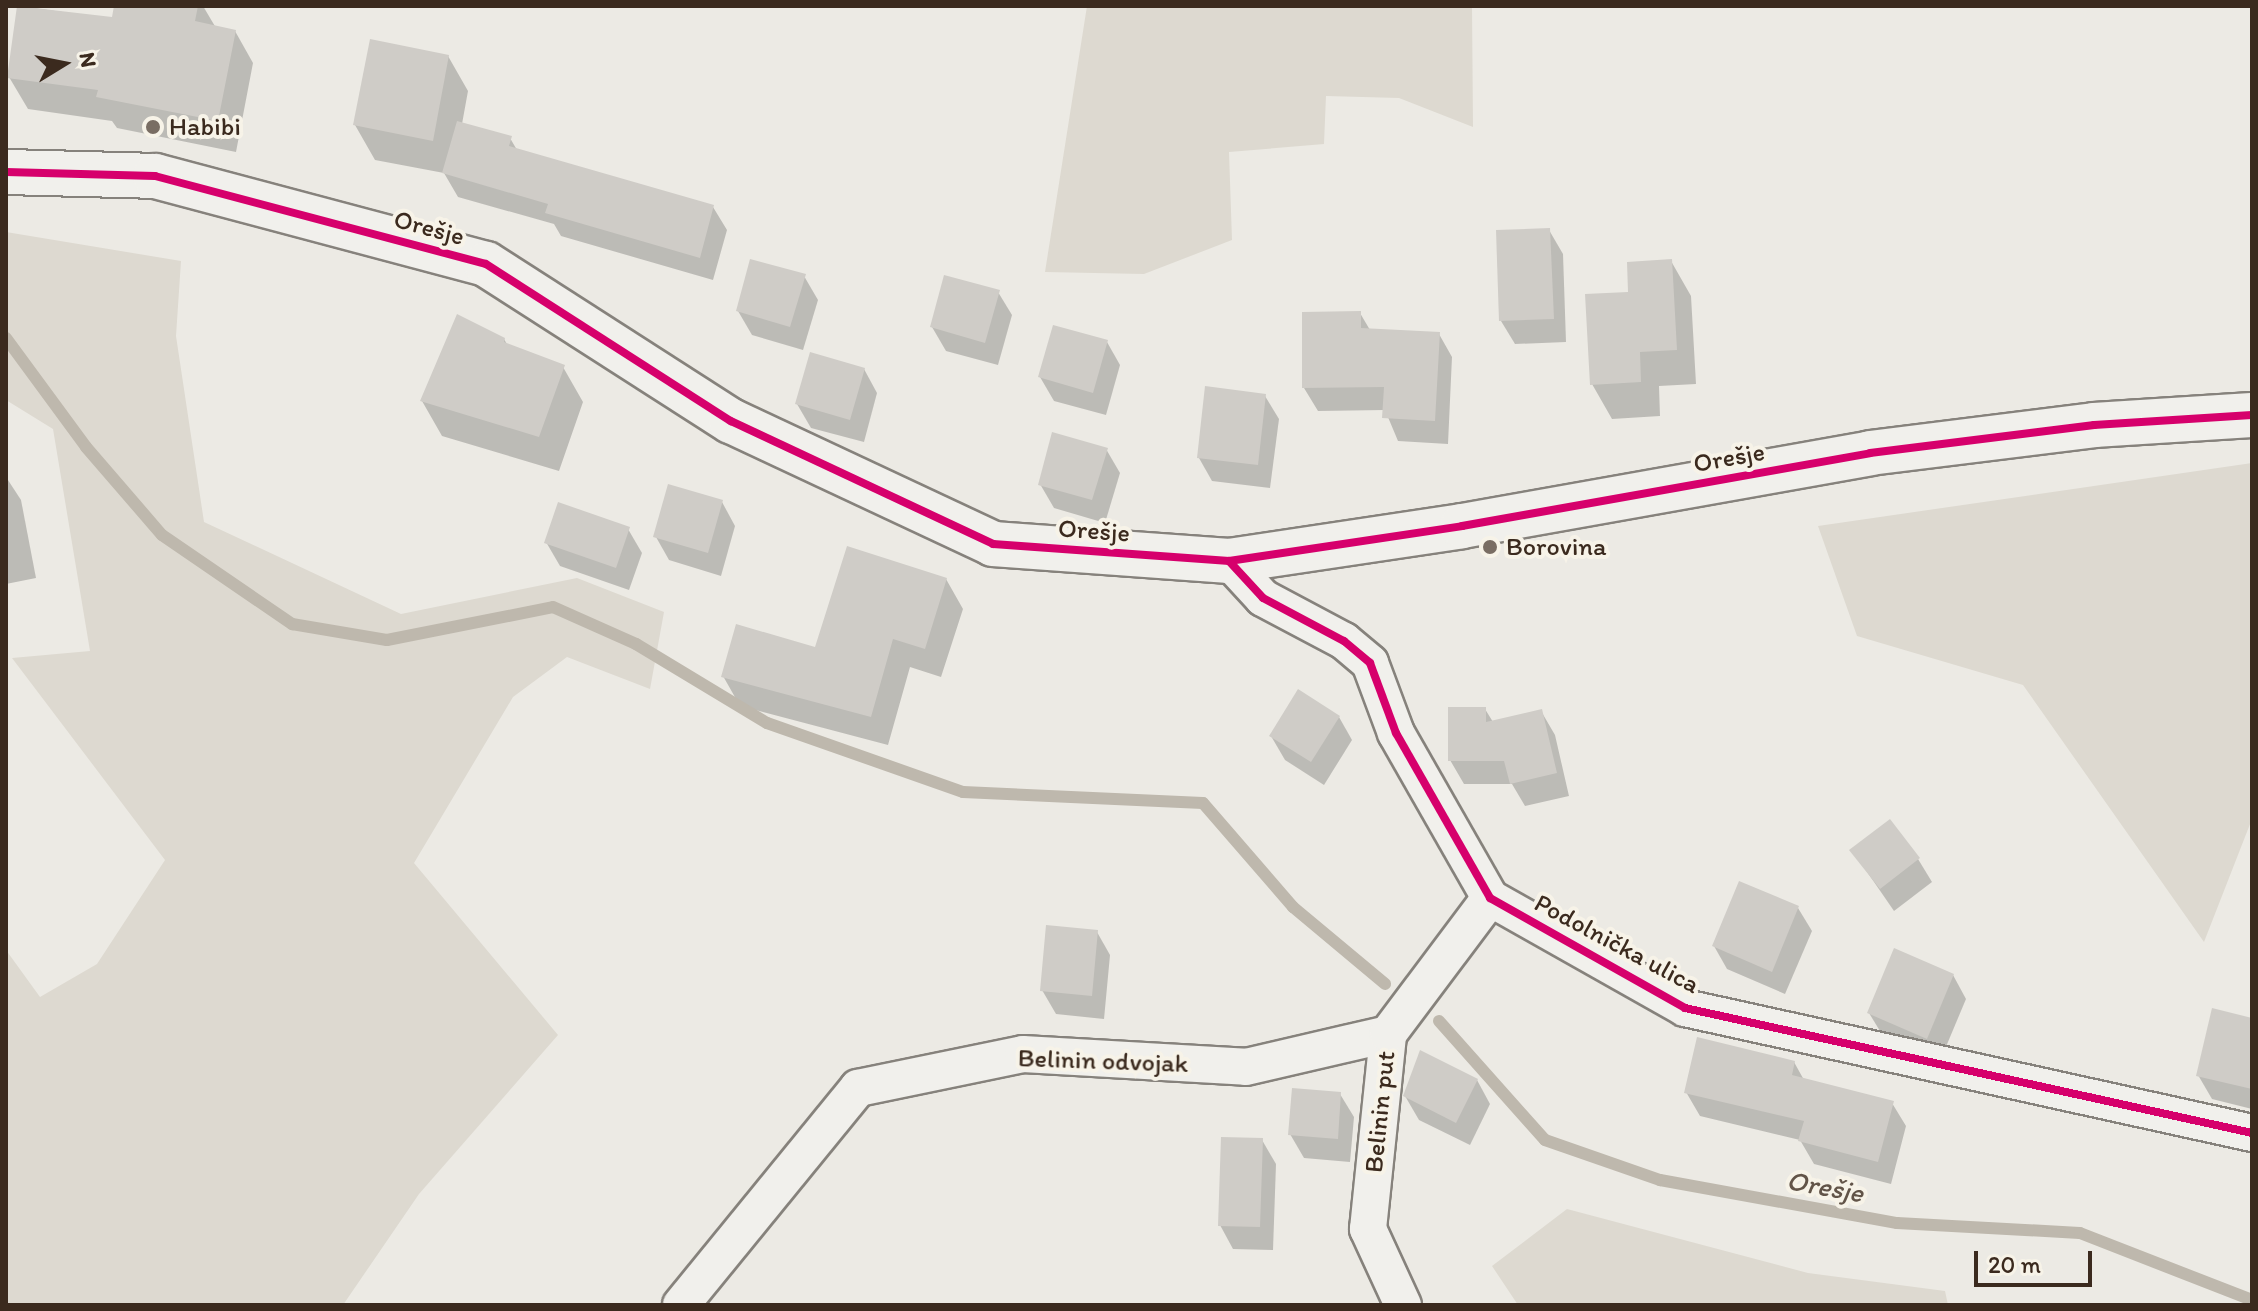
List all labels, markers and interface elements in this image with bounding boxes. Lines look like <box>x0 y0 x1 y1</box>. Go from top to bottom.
north arrow <box>24 24 104 104</box>
text: N <box>74 50 103 69</box>
place label: Habibi <box>169 111 241 143</box>
marker: Habibi <box>144 118 162 136</box>
street label: Orešje <box>390 204 468 252</box>
street label: Orešje <box>1691 436 1767 480</box>
street label: Orešje <box>1057 513 1131 549</box>
place label: Borovina <box>1506 531 1607 563</box>
marker: Borovina <box>1481 538 1499 556</box>
street label: Podolnička ulica <box>1529 887 1705 1001</box>
street label: Belinin odvojak <box>1017 1042 1189 1080</box>
street label: Belinin put <box>1358 1050 1402 1174</box>
water label: Orešje <box>1784 1163 1866 1209</box>
scale bar <box>1978 1235 2096 1285</box>
text: 20 m <box>1988 1250 2041 1279</box>

